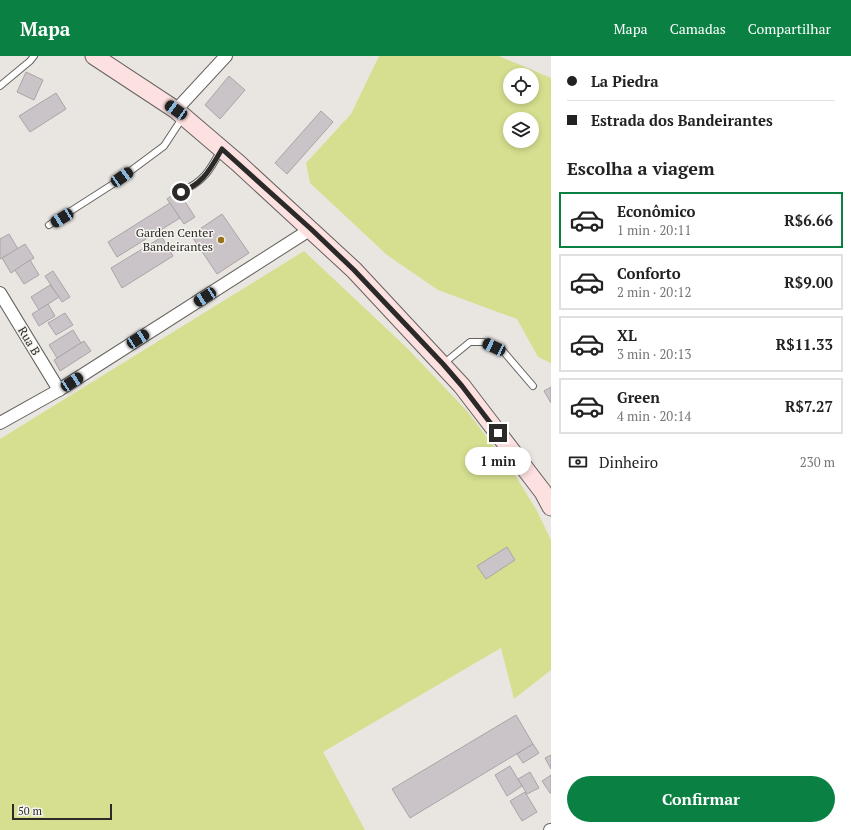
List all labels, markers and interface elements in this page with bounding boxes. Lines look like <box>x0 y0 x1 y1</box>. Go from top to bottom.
text: Mapa <box>20 16 70 41</box>
text: Mapa <box>613 19 648 38</box>
text: Camadas <box>670 19 726 38</box>
text: Compartilhar <box>748 19 831 38</box>
map controls <box>503 68 539 148</box>
button: locate <box>503 68 539 104</box>
text: La Piedra <box>591 71 659 91</box>
car <box>163 98 189 122</box>
text: Estrada dos Bandeirantes <box>591 110 773 130</box>
button: layers <box>503 112 539 148</box>
text: Escolha a viagem <box>567 156 715 180</box>
car <box>109 165 135 189</box>
route start <box>172 183 190 201</box>
text: Econômico <box>617 201 695 221</box>
icon: car <box>569 202 605 238</box>
car <box>49 207 75 229</box>
text: R$6.66 <box>784 210 833 230</box>
text: 1 min · 20:11 <box>617 221 691 239</box>
place label: Garden Center Bandeirantes <box>136 225 213 254</box>
marker: Garden Center Bandeirantes <box>216 235 226 245</box>
text: Conforto <box>617 263 681 283</box>
icon: car <box>569 264 605 300</box>
text: R$9.00 <box>784 272 833 292</box>
text: 2 min · 20:12 <box>617 283 691 301</box>
car <box>192 285 218 309</box>
street label: Rua B <box>15 324 44 358</box>
text: XL <box>617 325 637 345</box>
icon: car <box>569 326 605 362</box>
car <box>125 327 151 351</box>
text: R$11.33 <box>776 334 833 354</box>
car <box>481 336 507 358</box>
text: 3 min · 20:13 <box>617 345 691 363</box>
car <box>59 370 85 394</box>
text: Green <box>617 387 660 407</box>
icon: car <box>569 388 605 424</box>
text: R$7.27 <box>785 396 833 416</box>
text: 4 min · 20:14 <box>617 407 691 425</box>
route end <box>489 424 507 442</box>
callout: 1 min <box>465 447 531 475</box>
icon: cash <box>567 451 589 473</box>
text: 1 min <box>480 452 516 470</box>
text: Dinheiro <box>599 452 658 472</box>
text: 230 m <box>800 453 835 471</box>
button: Confirmar <box>567 776 835 822</box>
scale bar <box>12 802 112 821</box>
text: 50 m <box>18 804 42 818</box>

